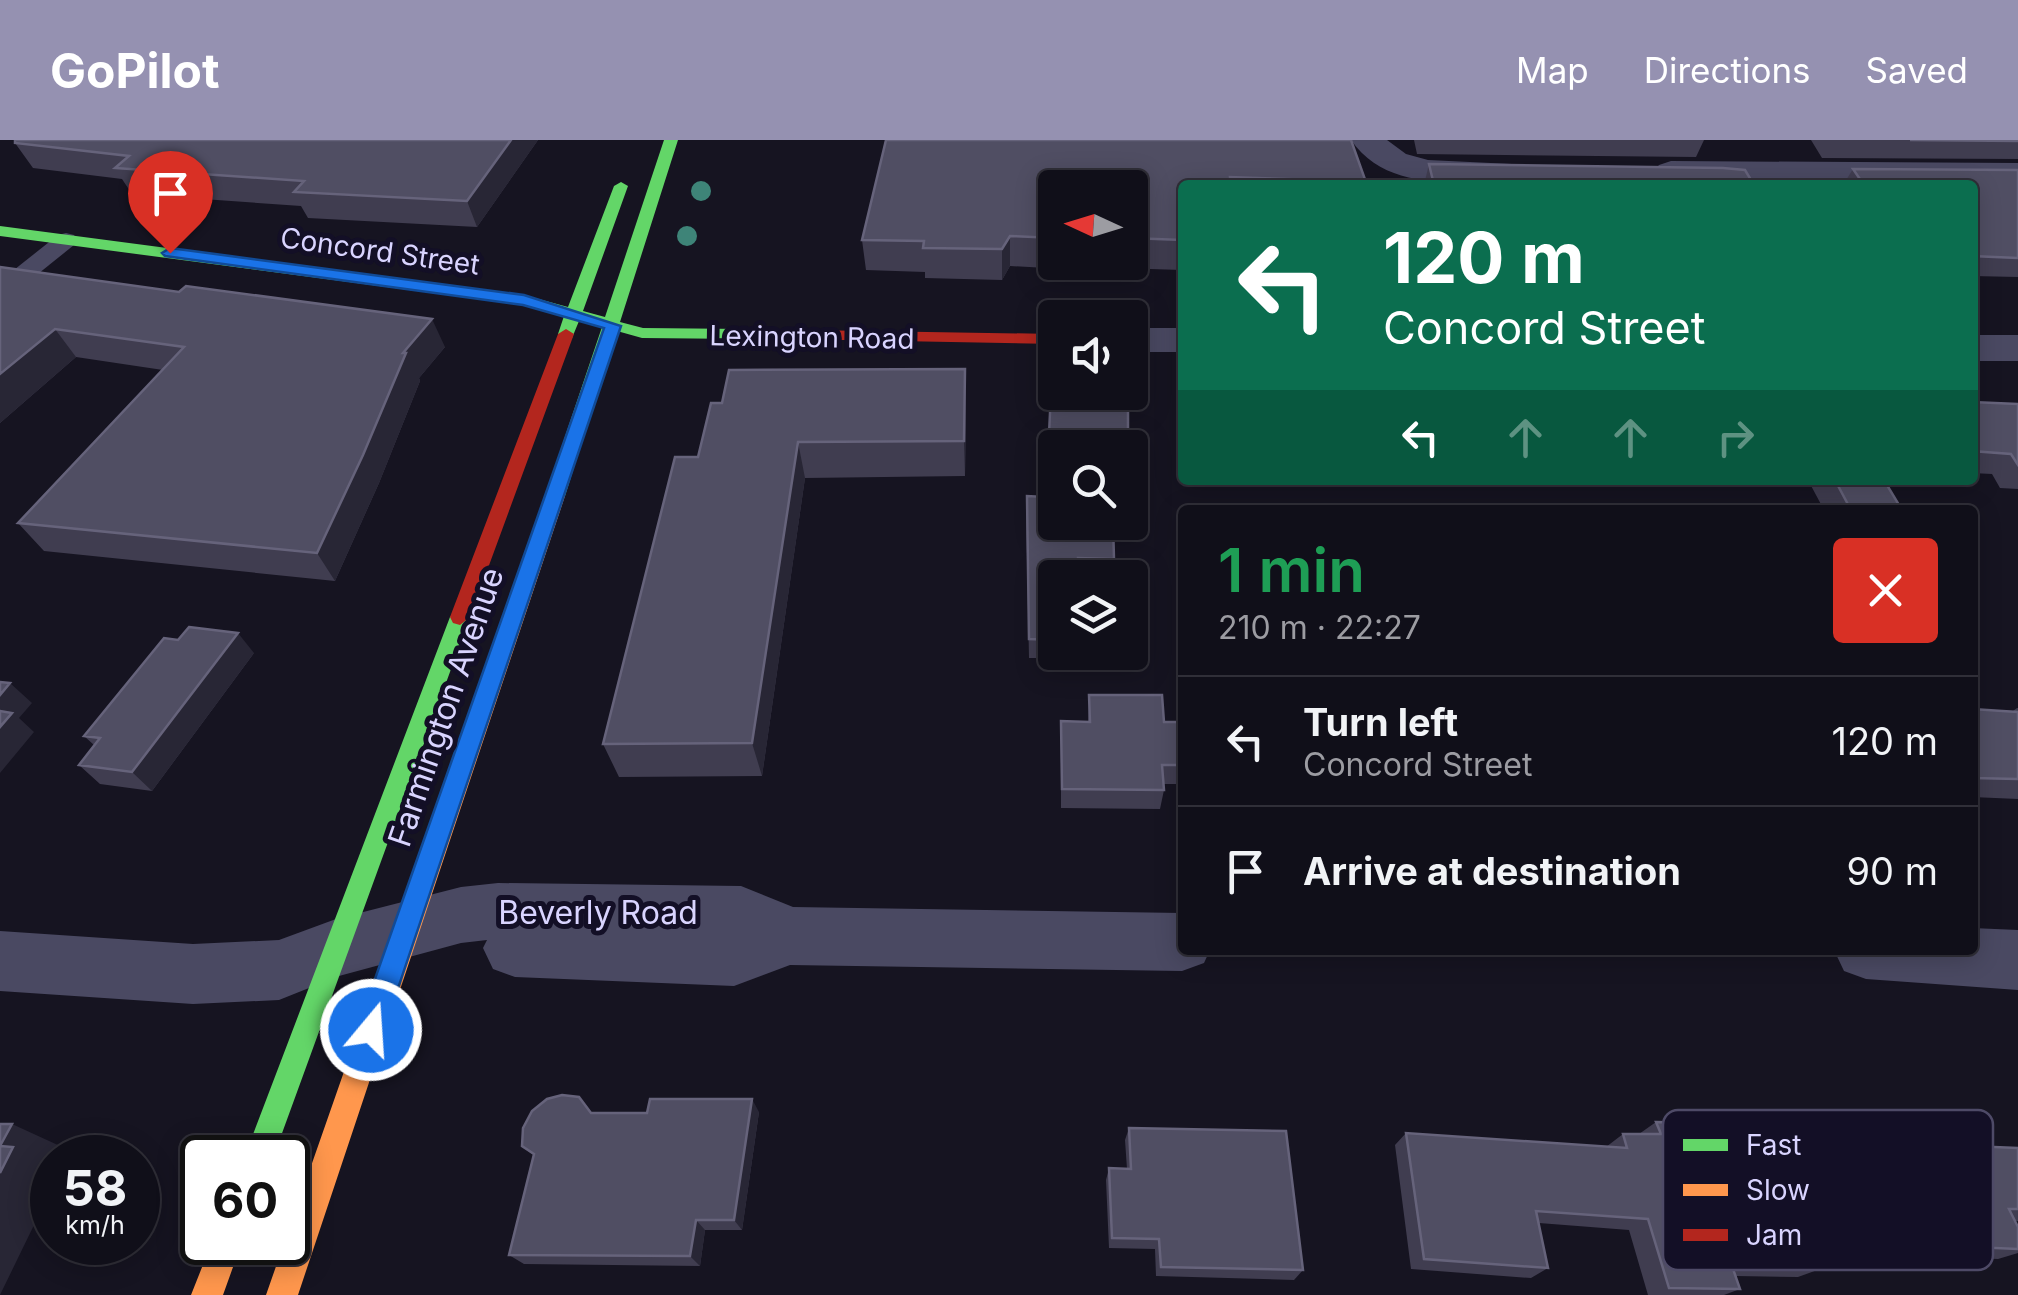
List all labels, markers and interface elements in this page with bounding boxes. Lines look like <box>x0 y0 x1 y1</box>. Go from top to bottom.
text: GoPilot <box>50 41 220 100</box>
text: Map <box>1516 49 1589 91</box>
text: Directions <box>1644 49 1811 91</box>
text: Saved <box>1866 49 1968 91</box>
pin <box>128 151 213 254</box>
icon: arrive <box>143 166 198 221</box>
north arrow <box>1038 170 1148 280</box>
map controls <box>1038 170 1148 670</box>
text: 120 m <box>1383 215 1585 300</box>
street label: Concord Street <box>278 220 482 282</box>
icon: left <box>1218 220 1348 350</box>
button: sound <box>1038 300 1148 410</box>
text: Concord Street <box>1383 300 1706 355</box>
street label: Lexington Road <box>709 318 915 356</box>
icon: left <box>1393 410 1448 465</box>
icon: ahead <box>1498 410 1553 465</box>
icon: ahead <box>1603 410 1658 465</box>
icon: right <box>1708 410 1763 465</box>
button: search <box>1038 430 1148 540</box>
text: 1 min <box>1218 534 1365 606</box>
button: close <box>1833 538 1938 643</box>
button: layers <box>1038 560 1148 670</box>
street label: Farmington Avenue <box>379 562 512 852</box>
text: 210 m · 22:27 <box>1218 608 1421 647</box>
text: Turn left <box>1303 699 1458 745</box>
icon: left <box>1218 714 1273 769</box>
text: 120 m <box>1831 718 1938 764</box>
text: Concord Street <box>1303 745 1532 784</box>
icon: arrive <box>1218 844 1273 899</box>
text: Arrive at destination <box>1303 848 1681 894</box>
text: 90 m <box>1846 848 1938 894</box>
street label: Beverly Road <box>498 893 698 932</box>
position arrow <box>319 978 423 1082</box>
legend <box>1663 1110 1993 1270</box>
text: Fast <box>1746 1128 1802 1162</box>
speed limit sign: 60 <box>180 1135 310 1265</box>
text: 58 <box>63 1158 127 1218</box>
text: Slow <box>1746 1173 1810 1207</box>
text: km/h <box>65 1210 125 1240</box>
text: Jam <box>1746 1218 1802 1252</box>

